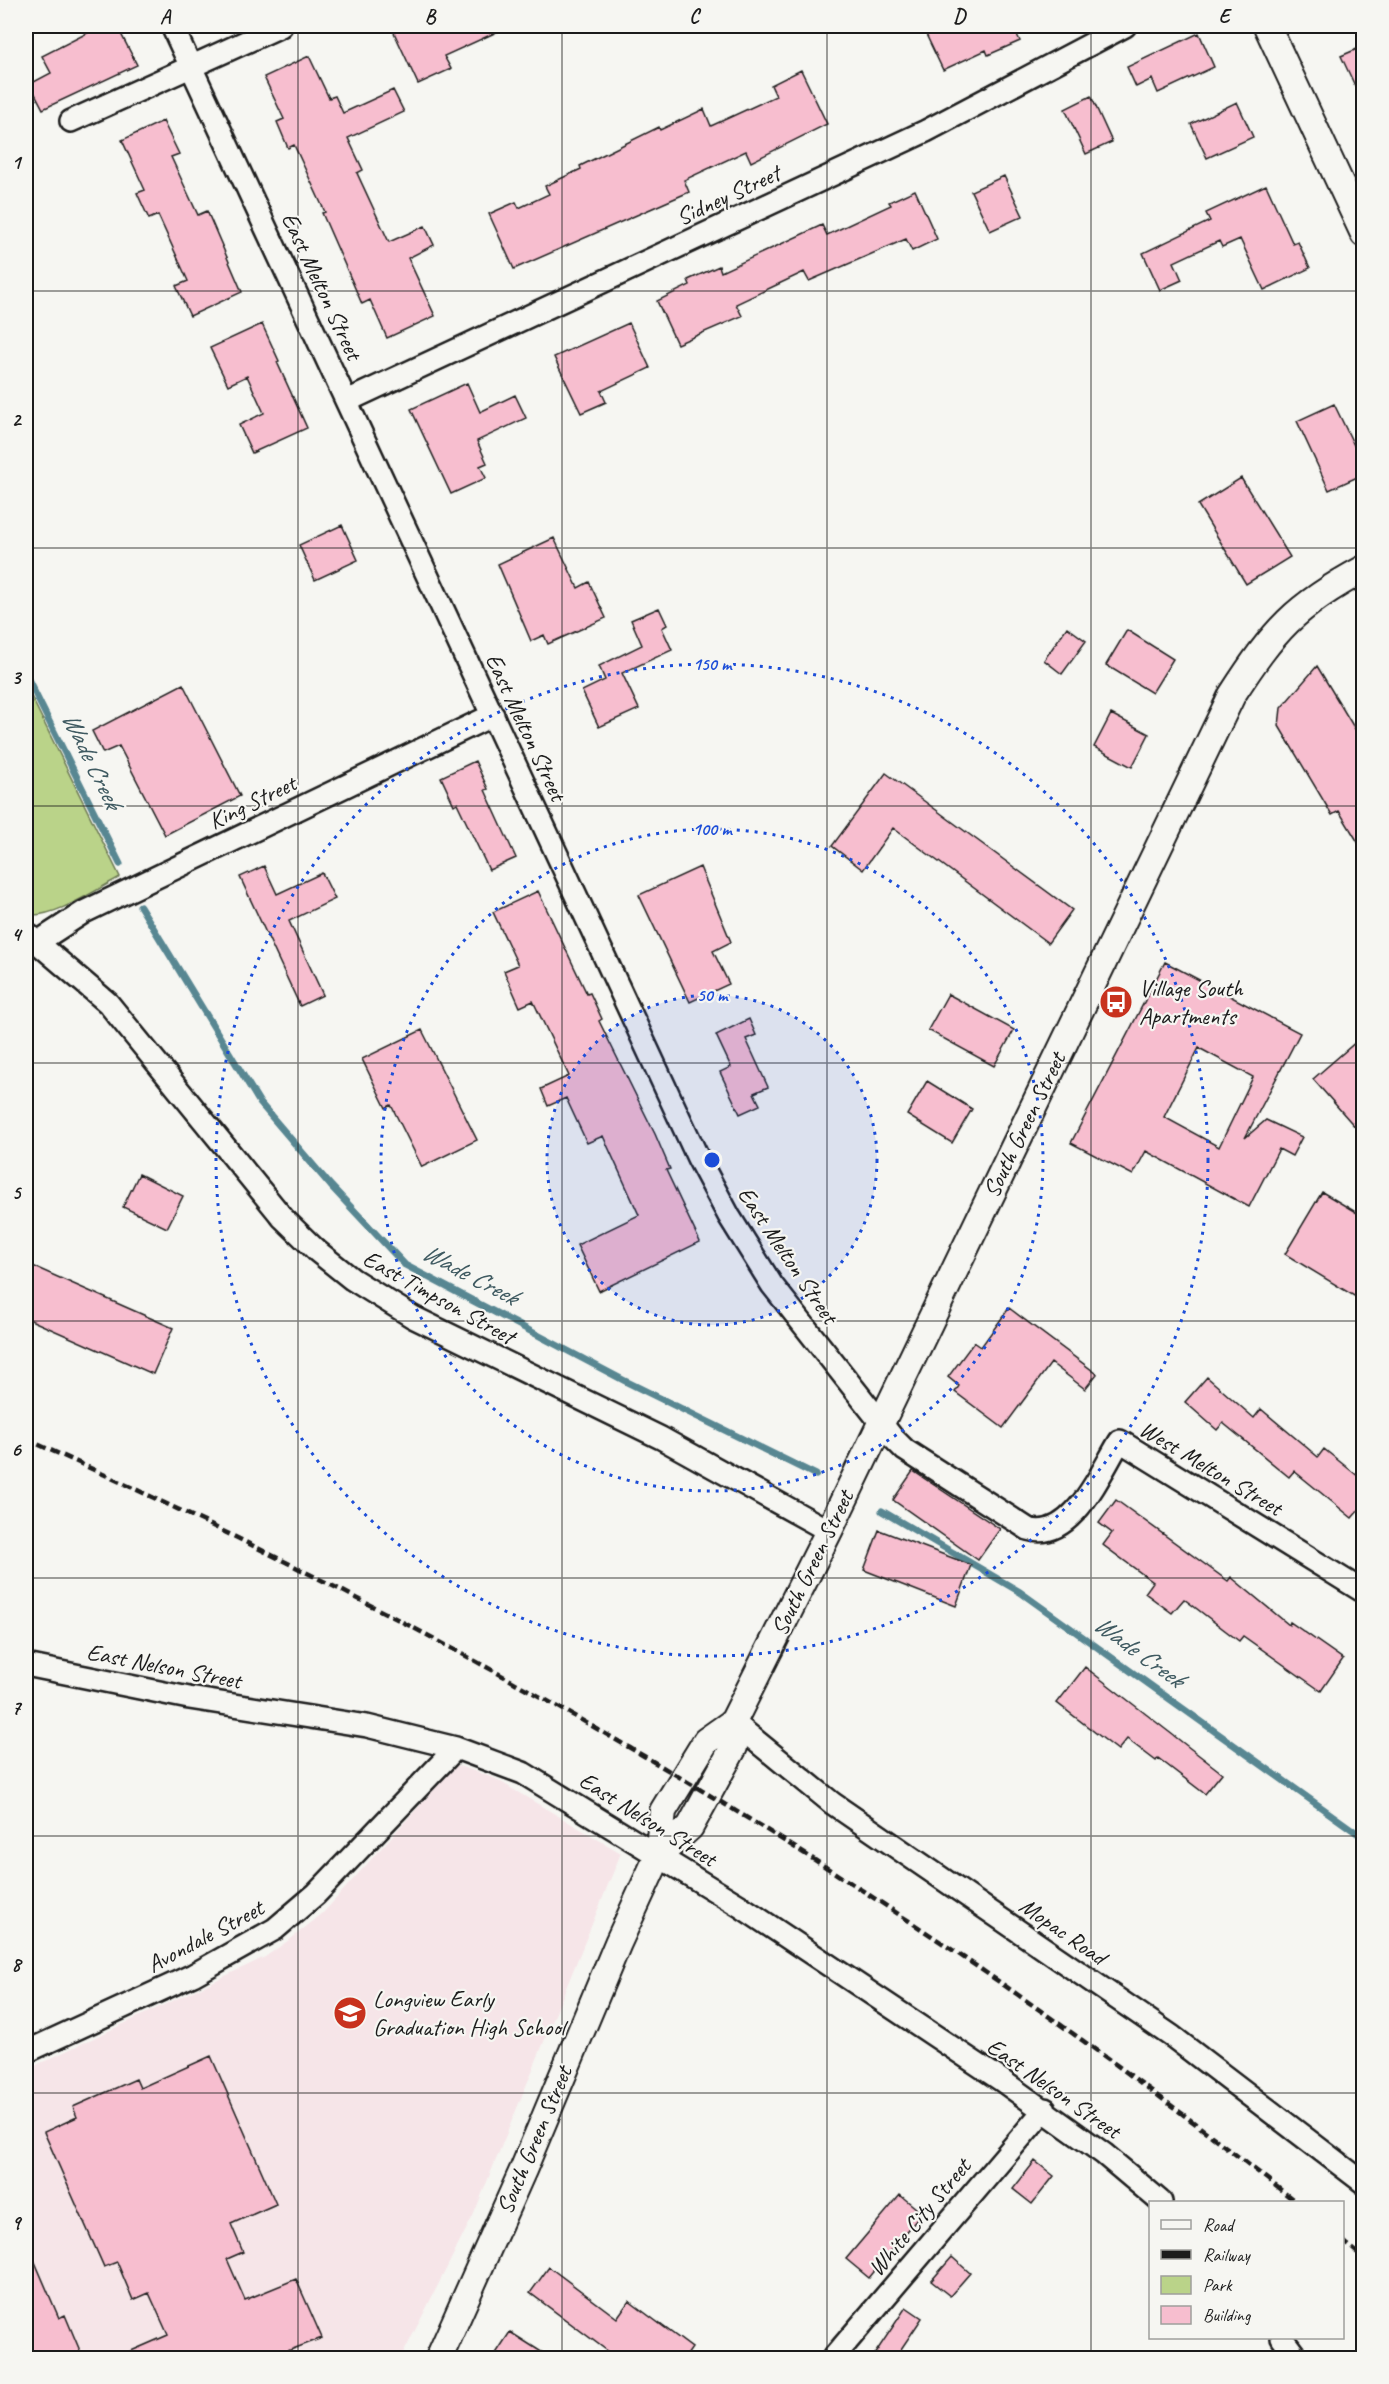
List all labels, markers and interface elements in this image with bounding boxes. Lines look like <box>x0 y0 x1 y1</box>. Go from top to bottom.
text: A <box>160 4 172 29</box>
text: B <box>425 4 437 29</box>
text: C <box>689 4 701 29</box>
text: D <box>953 4 967 29</box>
text: E <box>1219 4 1233 29</box>
text: 1 <box>12 150 23 175</box>
street label: Sidney Street <box>671 157 787 232</box>
street label: East Melton Street <box>275 208 370 366</box>
text: 2 <box>12 407 23 432</box>
street label: East Melton Street <box>479 649 574 807</box>
text: 150 m <box>693 653 733 675</box>
text: 3 <box>12 665 23 690</box>
water label: Wade Creek <box>55 706 132 819</box>
street label: King Street <box>203 767 302 836</box>
text: 100 m <box>693 818 733 840</box>
text: 4 <box>12 922 24 947</box>
place label: Village South Apartments <box>1139 973 1244 1031</box>
text: 50 m <box>697 984 729 1006</box>
bus stop icon: Village South Apartments <box>1098 984 1134 1020</box>
street label: South Green Street <box>976 1046 1073 1202</box>
centre of rings <box>702 1150 722 1170</box>
text: 5 <box>12 1180 23 1205</box>
street label: East Melton Street <box>731 1181 846 1331</box>
water label: Wade Creek <box>417 1235 528 1315</box>
street label: East Timpson Street <box>358 1243 523 1352</box>
street label: West Melton Street <box>1134 1414 1290 1523</box>
text: 6 <box>11 1437 22 1462</box>
street label: South Green Street <box>764 1484 861 1640</box>
water label: Wade Creek <box>1088 1607 1195 1698</box>
street label: East Nelson Street <box>84 1636 246 1696</box>
text: 7 <box>12 1695 23 1720</box>
street label: East Nelson Street <box>574 1765 724 1874</box>
street label: Mopac Road <box>1014 1890 1115 1974</box>
street label: Avondale Street <box>142 1892 270 1979</box>
text: 8 <box>12 1952 24 1977</box>
place label: Longview Early Graduation High School <box>373 1984 569 2042</box>
school or university icon: Longview Early Graduation High School <box>332 1995 368 2031</box>
street label: East Nelson Street <box>981 2031 1128 2146</box>
street label: South Green Street <box>489 2060 579 2218</box>
street label: White City Street <box>861 2150 978 2282</box>
legend <box>1149 2201 1344 2339</box>
text: 9 <box>12 2210 23 2235</box>
text: Road <box>1203 2214 1236 2236</box>
text: Railway <box>1203 2244 1251 2266</box>
text: Park <box>1203 2274 1233 2296</box>
text: Building <box>1203 2304 1252 2326</box>

